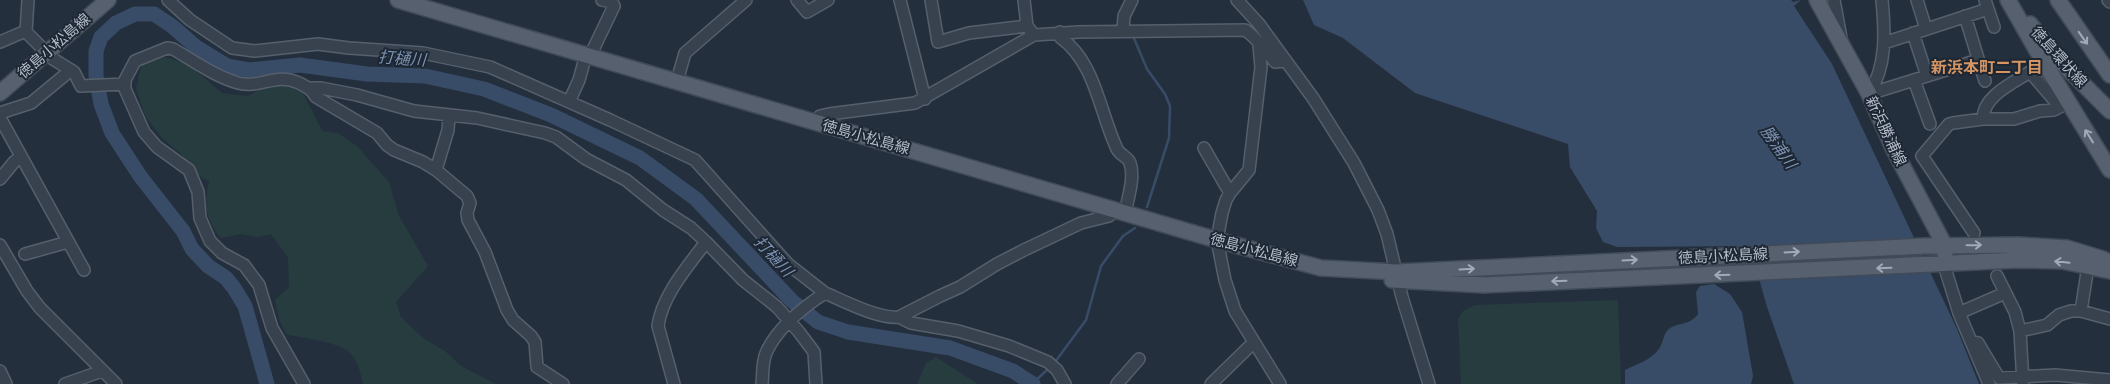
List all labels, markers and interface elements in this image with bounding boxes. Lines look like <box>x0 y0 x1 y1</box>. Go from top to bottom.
street label: 徳島小松島線 <box>13 9 95 83</box>
street label: 徳島環状線 <box>2026 22 2092 92</box>
one-way arrow <box>2078 30 2088 44</box>
water label: 打樋川 <box>377 46 429 72</box>
district label: 新浜本町二丁目 <box>1931 57 2043 79</box>
street label: 新浜勝浦線 <box>1861 93 1911 169</box>
street label: 徳島小松島線 <box>820 115 912 159</box>
water label: 勝浦川 <box>1755 122 1802 175</box>
one-way arrow <box>2083 130 2093 144</box>
street label: 徳島小松島線 <box>1208 229 1300 271</box>
water label: 打樋川 <box>749 232 799 283</box>
one-way arrow <box>1966 240 1982 250</box>
street label: 徳島小松島線 <box>1678 244 1768 268</box>
one-way arrow <box>1784 248 1800 257</box>
one-way arrow <box>1621 256 1637 265</box>
one-way arrow <box>2055 257 2071 267</box>
one-way arrow <box>1876 263 1892 272</box>
one-way arrow <box>1459 264 1475 273</box>
one-way arrow <box>1714 270 1730 279</box>
one-way arrow <box>1552 277 1568 286</box>

